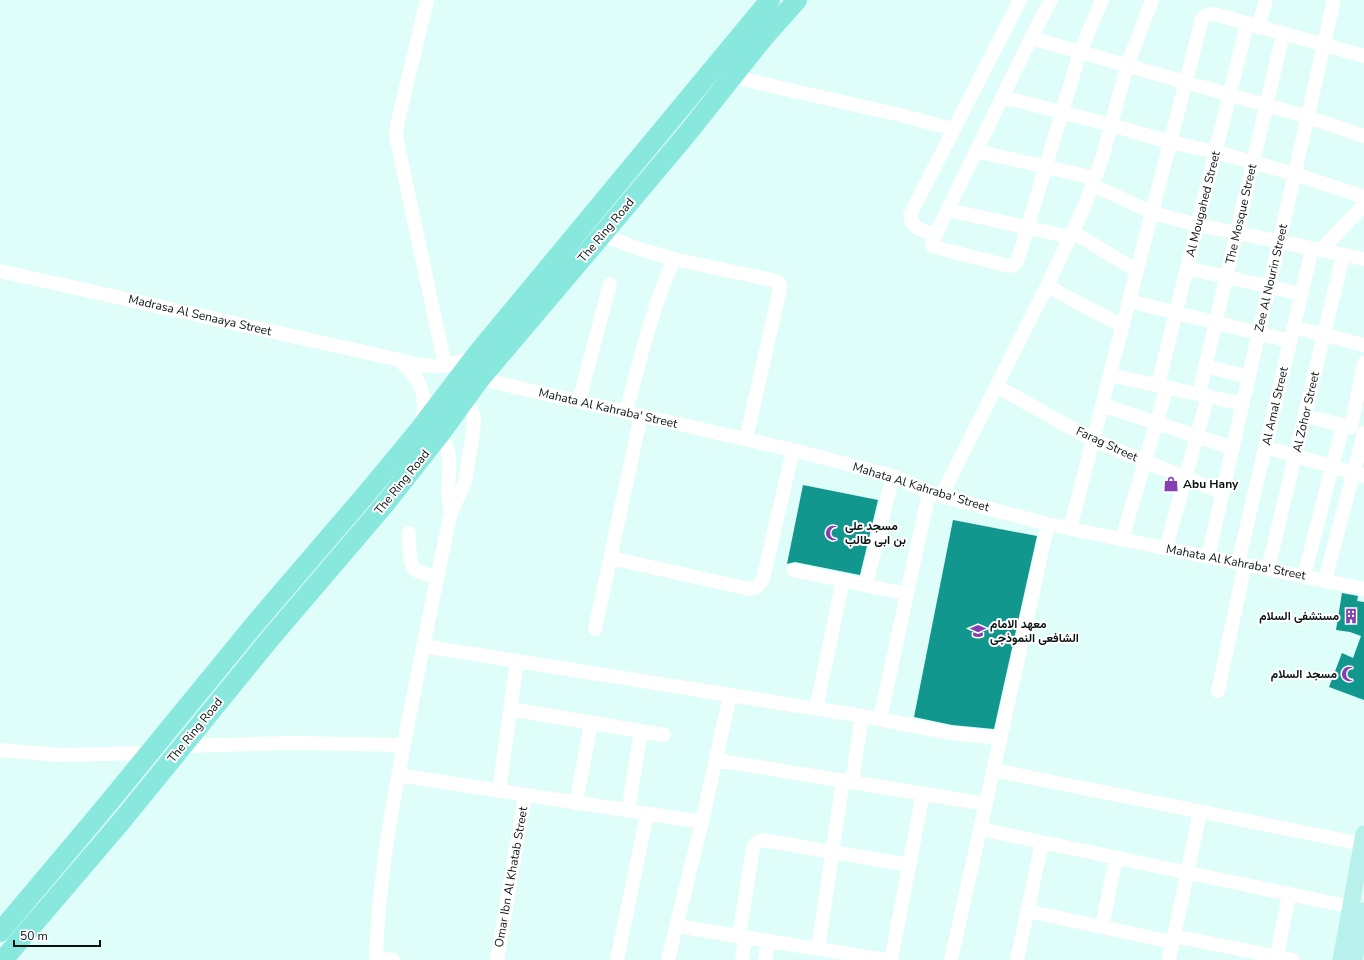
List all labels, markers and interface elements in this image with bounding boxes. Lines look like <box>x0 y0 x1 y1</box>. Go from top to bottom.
street label: Al Mougahed Street <box>1182 149 1224 259</box>
street label: The Mosque Street <box>1222 162 1260 266</box>
street label: The Ring Road <box>574 195 638 265</box>
street label: Zee Al Nourin Street <box>1251 222 1291 333</box>
street label: Madrasa Al Senaaya Street <box>127 291 274 339</box>
street label: Al Amal Street <box>1258 364 1292 447</box>
street label: Al Zohor Street <box>1289 369 1323 454</box>
street label: Mahata Al Kahraba' Street <box>537 384 680 432</box>
street label: Farag Street <box>1074 423 1141 466</box>
street label: The Ring Road <box>371 446 433 518</box>
street label: Mahata Al Kahraba' Street <box>851 459 992 516</box>
shop icon: Abu Hany <box>1162 475 1180 493</box>
place label: Abu Hany <box>1183 476 1239 492</box>
place label: مسجد على بن ابى طالب <box>845 518 906 548</box>
mosque icon: مسجد على بن ابى طالب <box>824 524 842 542</box>
street label: Mahata Al Kahraba' Street <box>1165 541 1308 584</box>
building icon: مستشفى السلام <box>1342 607 1360 625</box>
place label: مستشفى السلام <box>1259 608 1339 624</box>
place label: معهد الامام الشافعى النموذجى <box>990 616 1079 646</box>
school or university icon: معهد الامام الشافعى النموذجى <box>969 622 987 640</box>
mosque icon: مسجد السلام <box>1340 665 1358 683</box>
place label: مسجد السلام <box>1271 666 1337 682</box>
street label: The Ring Road <box>164 694 226 766</box>
street label: Omar Ibn Al Khatab Street <box>491 805 531 949</box>
scale bar <box>14 922 100 948</box>
text: 50 m <box>20 928 48 944</box>

